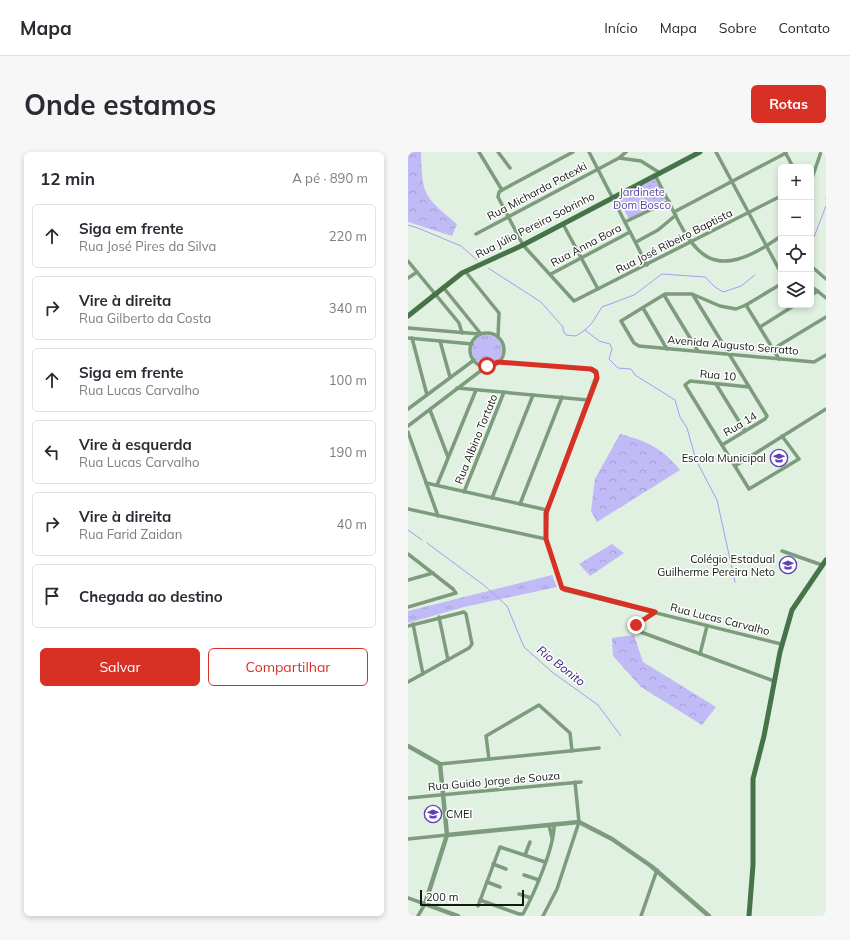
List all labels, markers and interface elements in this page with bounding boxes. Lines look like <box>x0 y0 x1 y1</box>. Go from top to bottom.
text: Mapa <box>20 16 72 40</box>
text: Início <box>604 19 638 37</box>
text: Mapa <box>660 19 697 37</box>
text: Sobre <box>719 19 757 37</box>
text: Contato <box>779 19 830 37</box>
button: Rotas <box>751 85 826 123</box>
text: Onde estamos <box>24 87 216 122</box>
street label: Rua Micharda Potexki <box>485 159 589 223</box>
map controls <box>778 164 814 308</box>
button: + <box>778 164 814 200</box>
text: 12 min <box>40 168 95 189</box>
text: A pé · 890 m <box>292 170 368 186</box>
park label: Jardinete Dom Bosco <box>613 185 671 212</box>
street label: Rua Júlio Pereira Sobrinho <box>473 189 597 261</box>
button: − <box>778 200 814 236</box>
street label: Rua José Ribeiro Baptista <box>613 205 735 277</box>
text: Siga em frente <box>79 219 184 238</box>
street label: Rua Anna Bora <box>548 220 624 270</box>
icon: ahead <box>41 225 63 247</box>
text: 220 m <box>329 228 367 244</box>
button: locate <box>778 236 814 272</box>
text: Rua José Pires da Silva <box>79 238 216 254</box>
button: layers <box>778 272 814 308</box>
text: Vire à direita <box>79 291 171 310</box>
icon: right <box>41 297 63 319</box>
text: 340 m <box>329 300 367 316</box>
text: Rua Gilberto da Costa <box>79 310 211 326</box>
street label: Avenida Augusto Serratto <box>667 332 799 358</box>
route start <box>478 357 496 375</box>
text: Siga em frente <box>79 363 184 382</box>
street label: Rua 10 <box>699 366 737 384</box>
icon: ahead <box>41 369 63 391</box>
text: 100 m <box>329 372 367 388</box>
text: Rua Lucas Carvalho <box>79 382 199 398</box>
street label: Rua Albino Tortato <box>452 392 500 486</box>
street label: Rua 14 <box>721 408 760 439</box>
text: Vire à esquerda <box>79 435 192 454</box>
icon: left <box>41 441 63 463</box>
text: 190 m <box>329 444 367 460</box>
school or university icon: Escola Municipal <box>769 448 789 468</box>
place label: Escola Municipal <box>682 451 766 465</box>
text: Rua Lucas Carvalho <box>79 454 199 470</box>
text: Vire à direita <box>79 507 171 526</box>
icon: right <box>41 513 63 535</box>
text: 40 m <box>337 516 367 532</box>
text: Rua Farid Zaidan <box>79 526 182 542</box>
place label: Colégio Estadual Guilherme Pereira Neto <box>657 552 775 579</box>
school or university icon: Colégio Estadual Guilherme Pereira Neto <box>778 555 798 575</box>
icon: arrive <box>41 585 63 607</box>
text: Chegada ao destino <box>79 587 223 606</box>
street label: Rua Lucas Carvalho <box>669 600 771 638</box>
route end <box>627 616 645 634</box>
water label: Rio Bonito <box>534 642 589 689</box>
button: Salvar <box>40 648 200 686</box>
button: Compartilhar <box>208 648 368 686</box>
street label: Rua Guido Jorge de Souza <box>427 768 561 794</box>
school or university icon: CMEI <box>423 804 443 824</box>
place label: CMEI <box>446 807 472 821</box>
scale bar <box>420 888 524 907</box>
text: 200 m <box>426 890 458 904</box>

